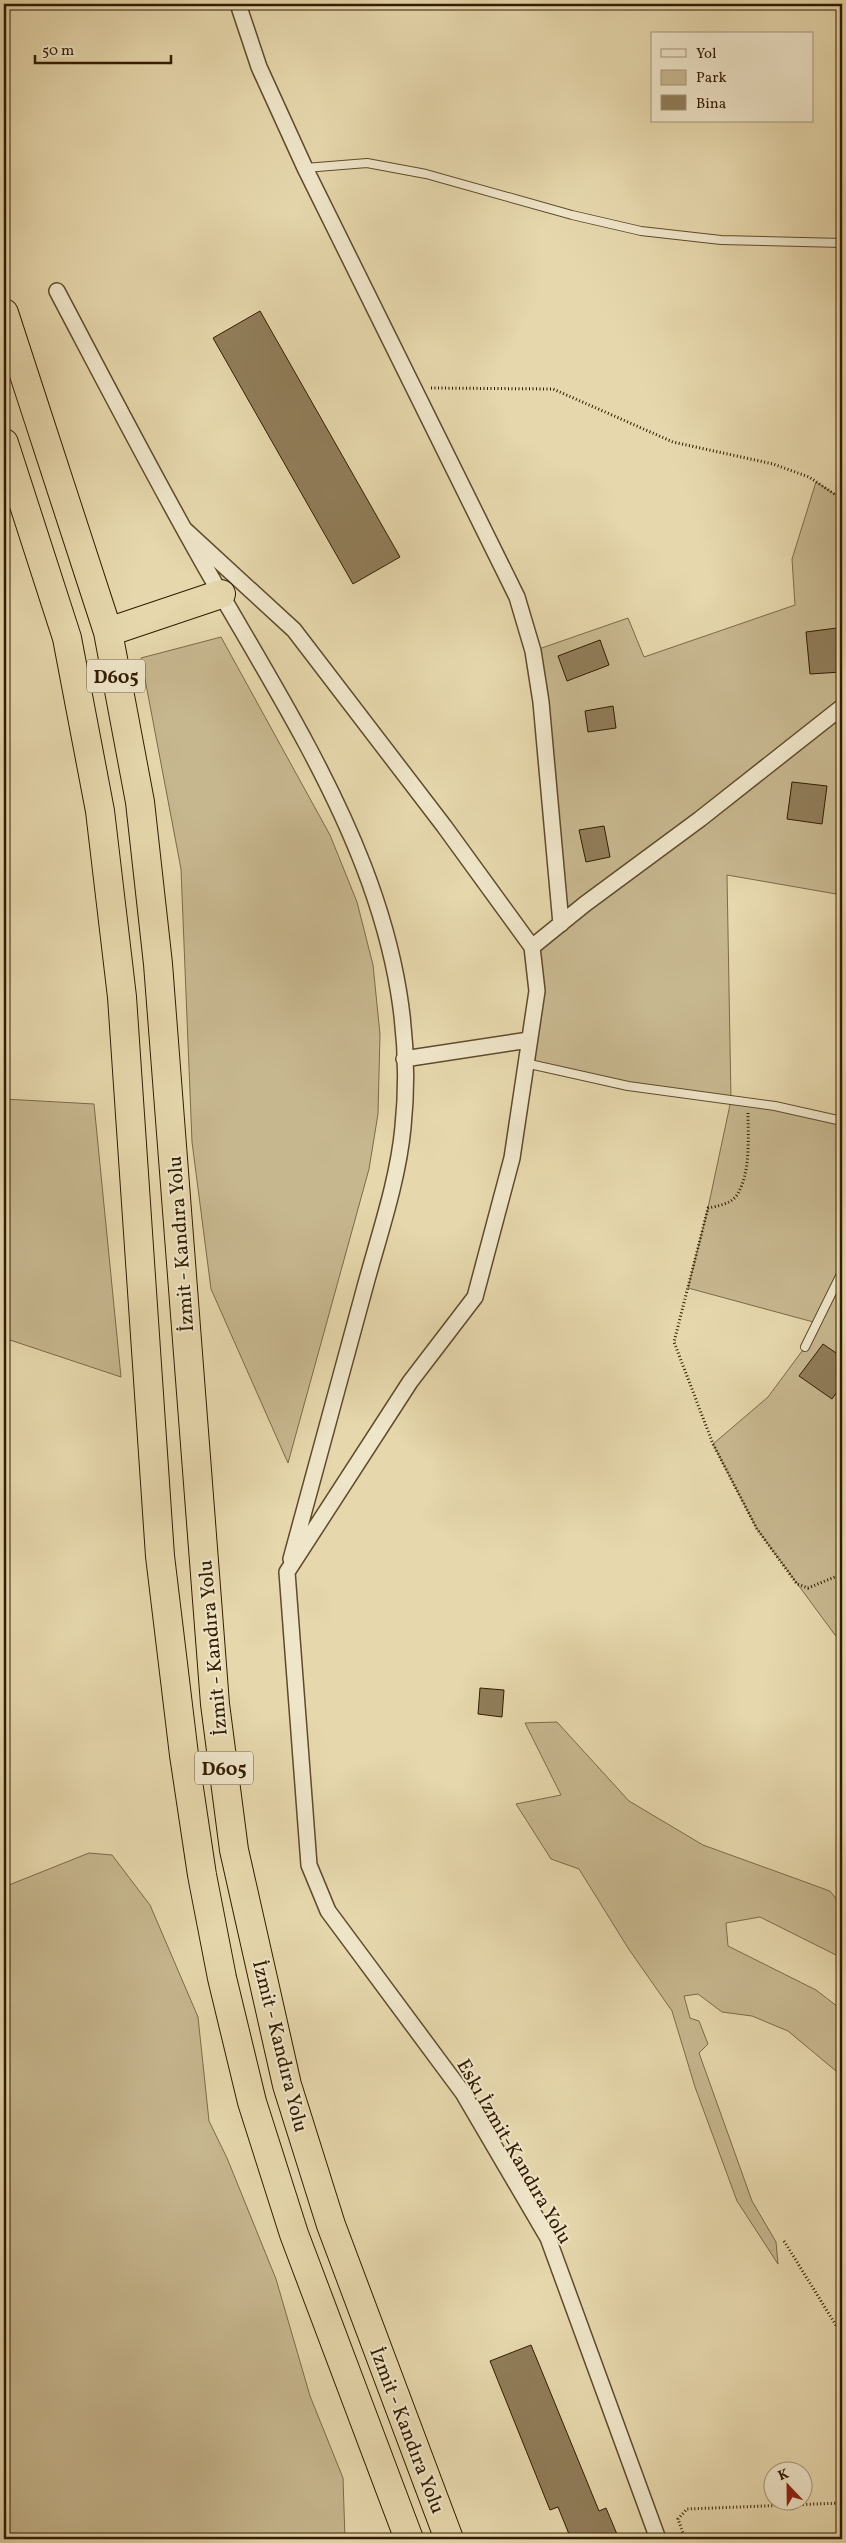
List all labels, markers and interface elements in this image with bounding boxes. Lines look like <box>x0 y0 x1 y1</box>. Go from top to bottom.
scale bar <box>35 32 171 64</box>
legend <box>651 32 814 122</box>
text: 50 m <box>42 41 74 62</box>
text: Yol <box>696 44 716 65</box>
text: Park <box>696 68 727 89</box>
text: Bina <box>696 94 726 115</box>
road number: D605 <box>87 659 145 692</box>
street label: İzmit - Kandıra Yolu <box>162 1155 202 1333</box>
street label: İzmit - Kandıra Yolu <box>192 1559 236 1737</box>
road number: D605 <box>195 1752 253 1785</box>
street label: İzmit - Kandıra Yolu <box>244 1958 314 2135</box>
street label: Eskı İzmit-Kandıra Yolu <box>449 2054 578 2250</box>
street label: İzmit - Kandıra Yolu <box>361 2343 451 2518</box>
north arrow <box>764 2460 814 2510</box>
text: K <box>775 2465 792 2486</box>

